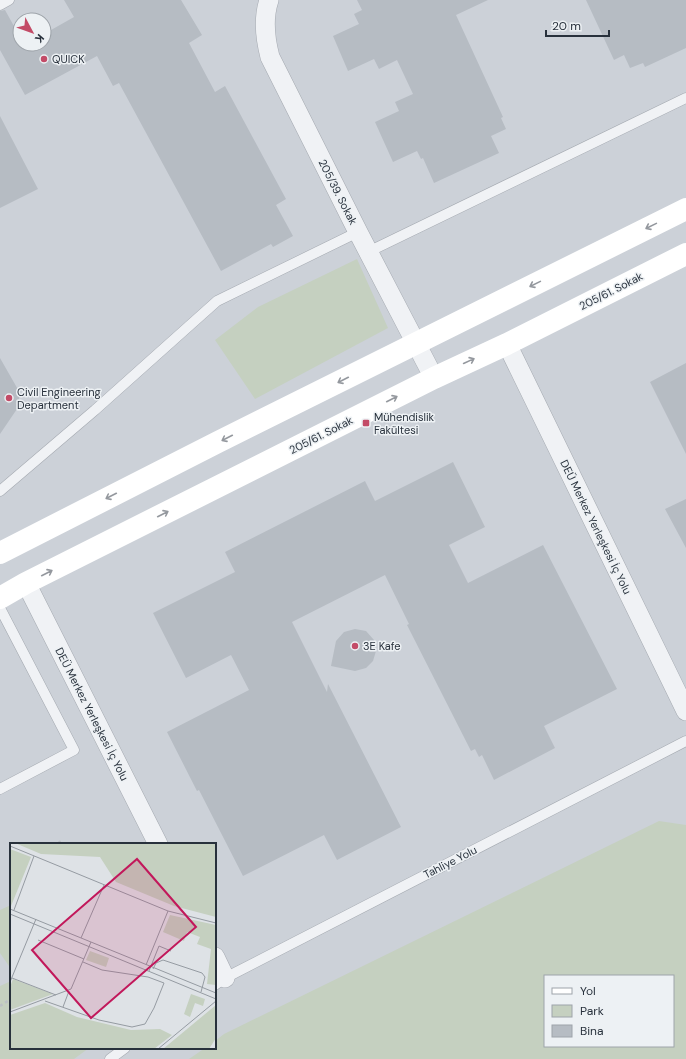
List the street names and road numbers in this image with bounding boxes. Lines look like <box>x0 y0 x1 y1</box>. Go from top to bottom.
street label: 205/39. Sokak <box>315 157 361 228</box>
street label: 205/61. Sokak <box>577 269 646 313</box>
street label: 205/61. Sokak <box>287 413 356 457</box>
street label: DEÜ Merkez Yerleşkesi İç Yolu <box>557 458 635 596</box>
street label: DEÜ Merkez Yerleşkesi İç Yolu <box>52 645 132 783</box>
street label: Tahliye Yolu <box>421 843 479 881</box>

